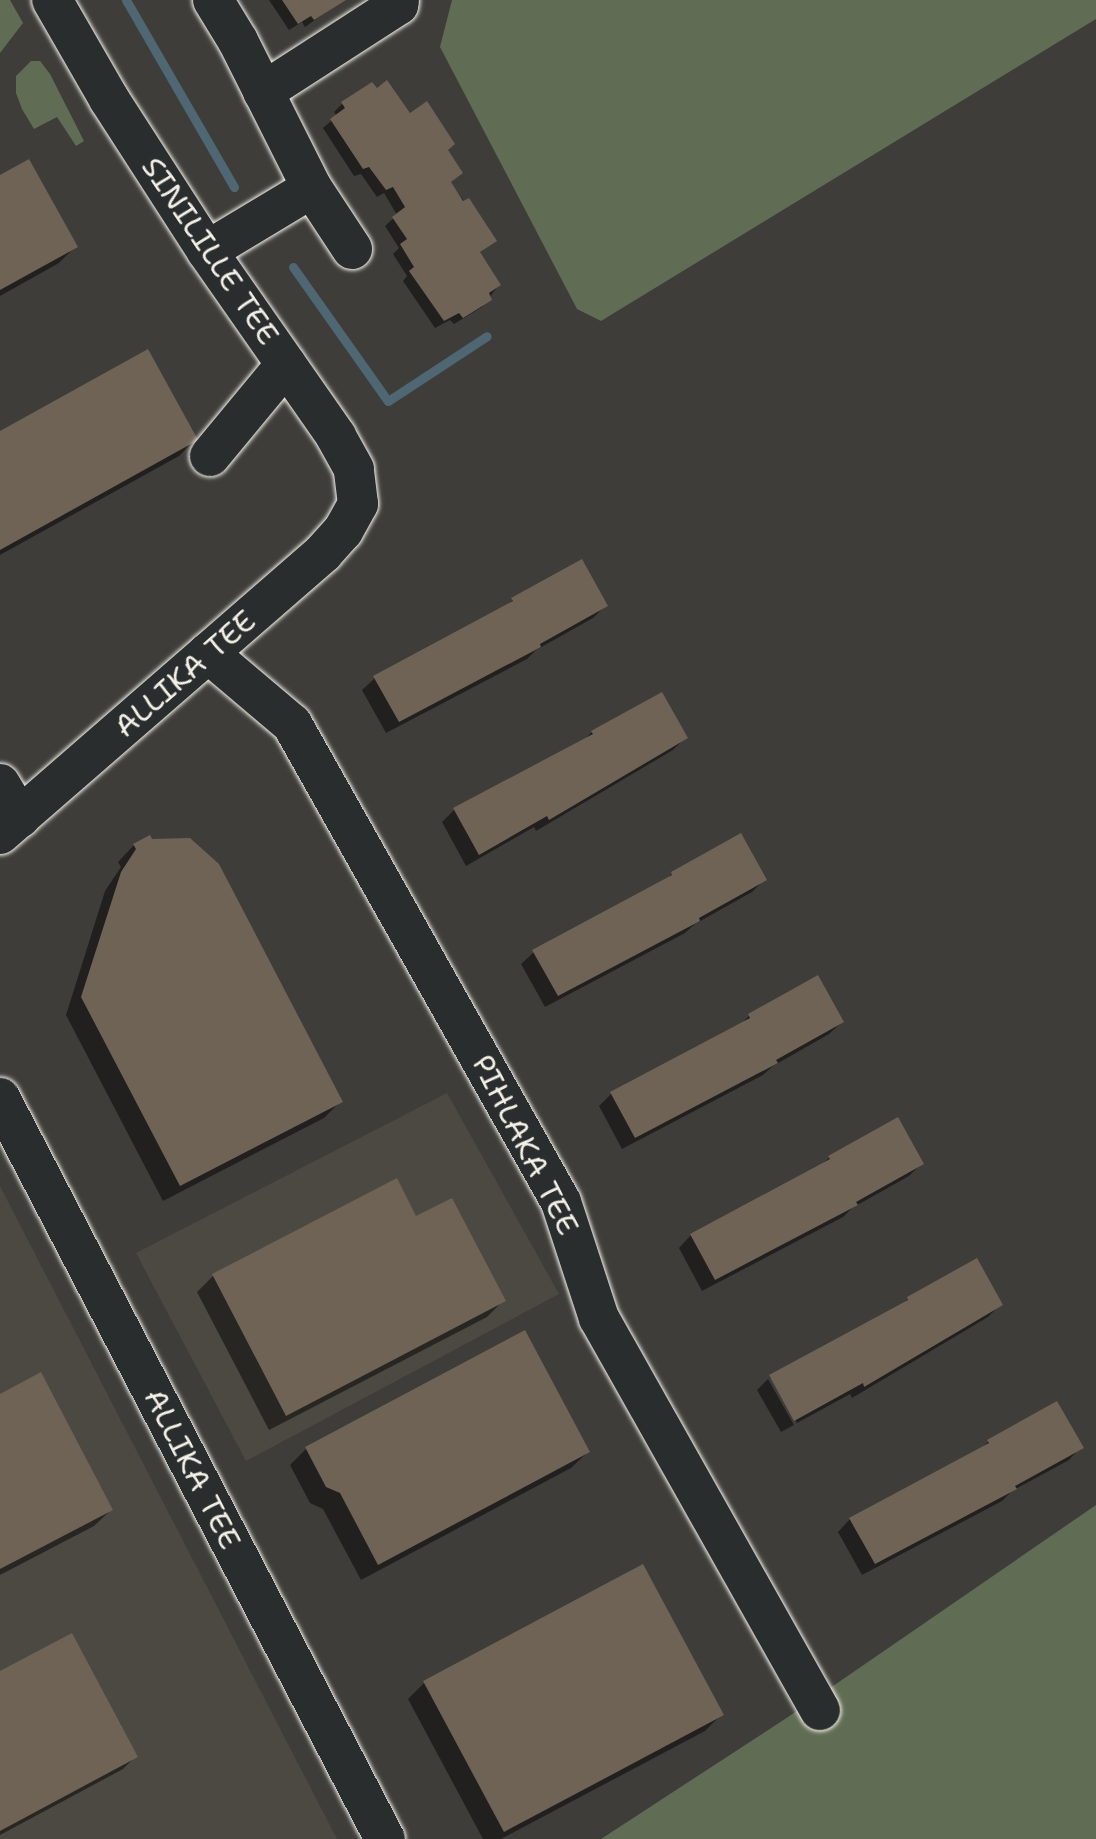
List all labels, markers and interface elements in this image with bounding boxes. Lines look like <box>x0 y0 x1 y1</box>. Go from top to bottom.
street label: SINILILLE TEE <box>134 150 286 352</box>
street label: ALLIKA TEE <box>107 603 263 745</box>
street label: PIHLAKA TEE <box>464 1049 586 1241</box>
street label: ALLIKA TEE <box>136 1383 248 1555</box>

